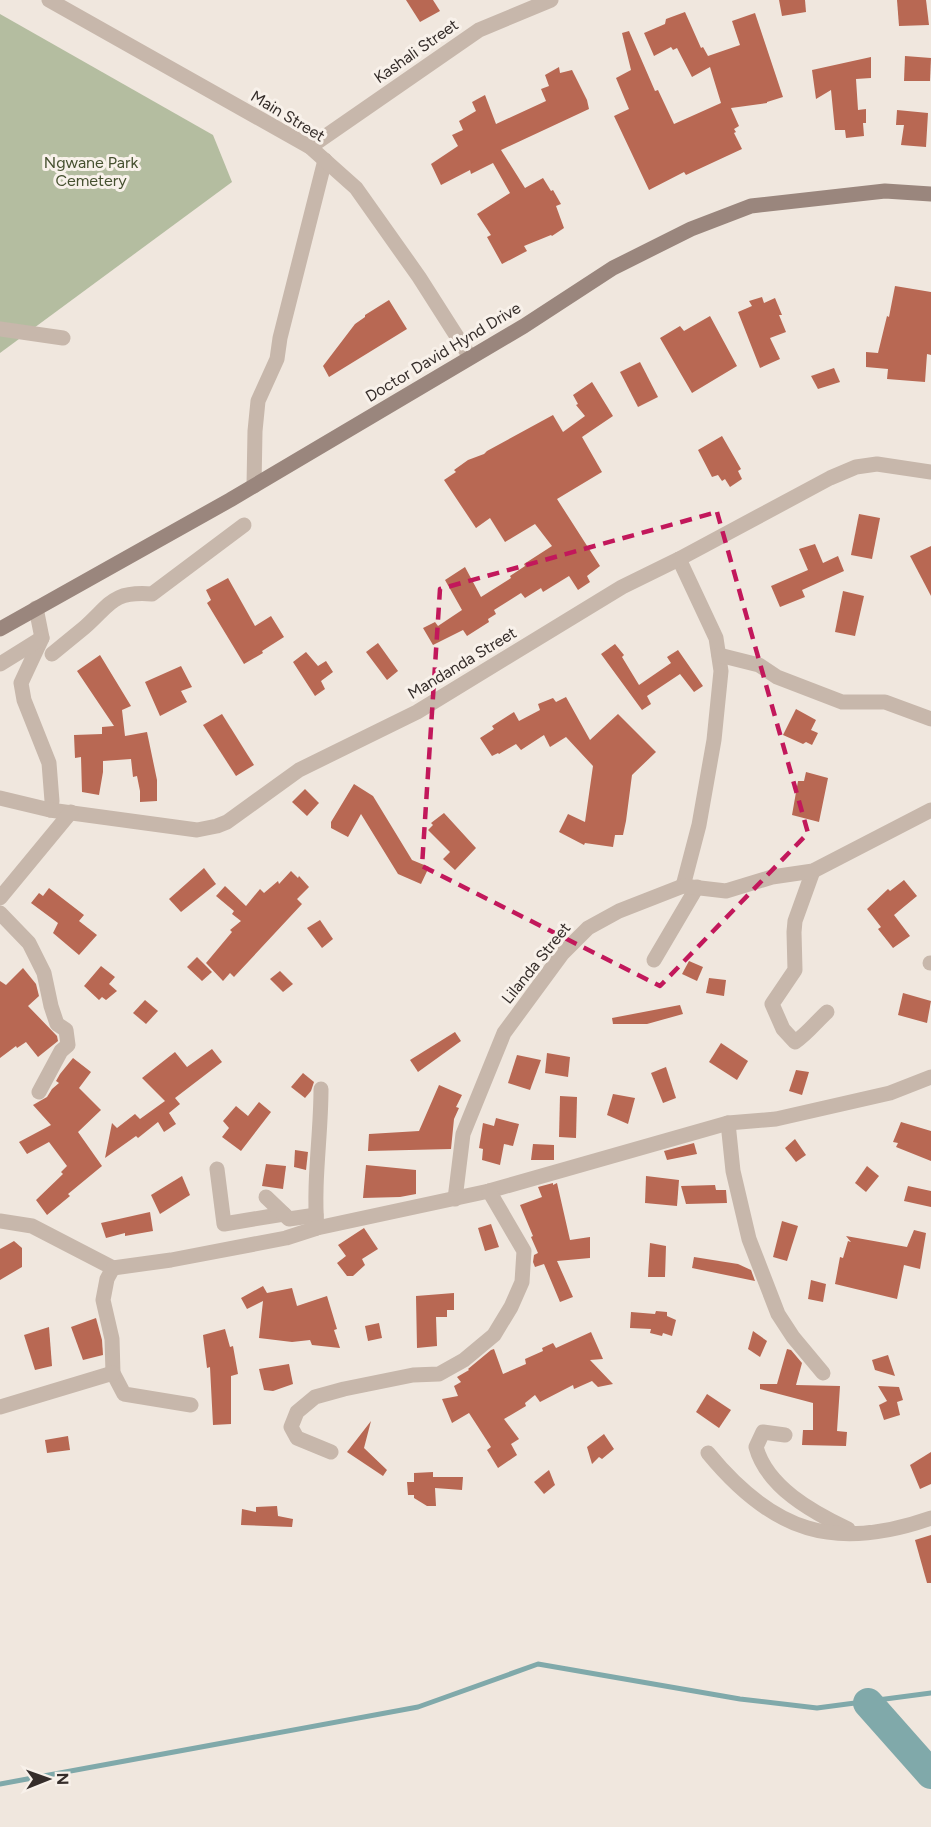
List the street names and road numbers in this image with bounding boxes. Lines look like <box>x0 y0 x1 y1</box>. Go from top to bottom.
street label: Kashali Street <box>370 15 462 87</box>
street label: Main Street <box>247 86 329 146</box>
street label: Doctor David Hynd Drive <box>362 298 524 406</box>
street label: Mandanda Street <box>404 623 520 703</box>
street label: Lilanda Street <box>497 919 575 1007</box>

